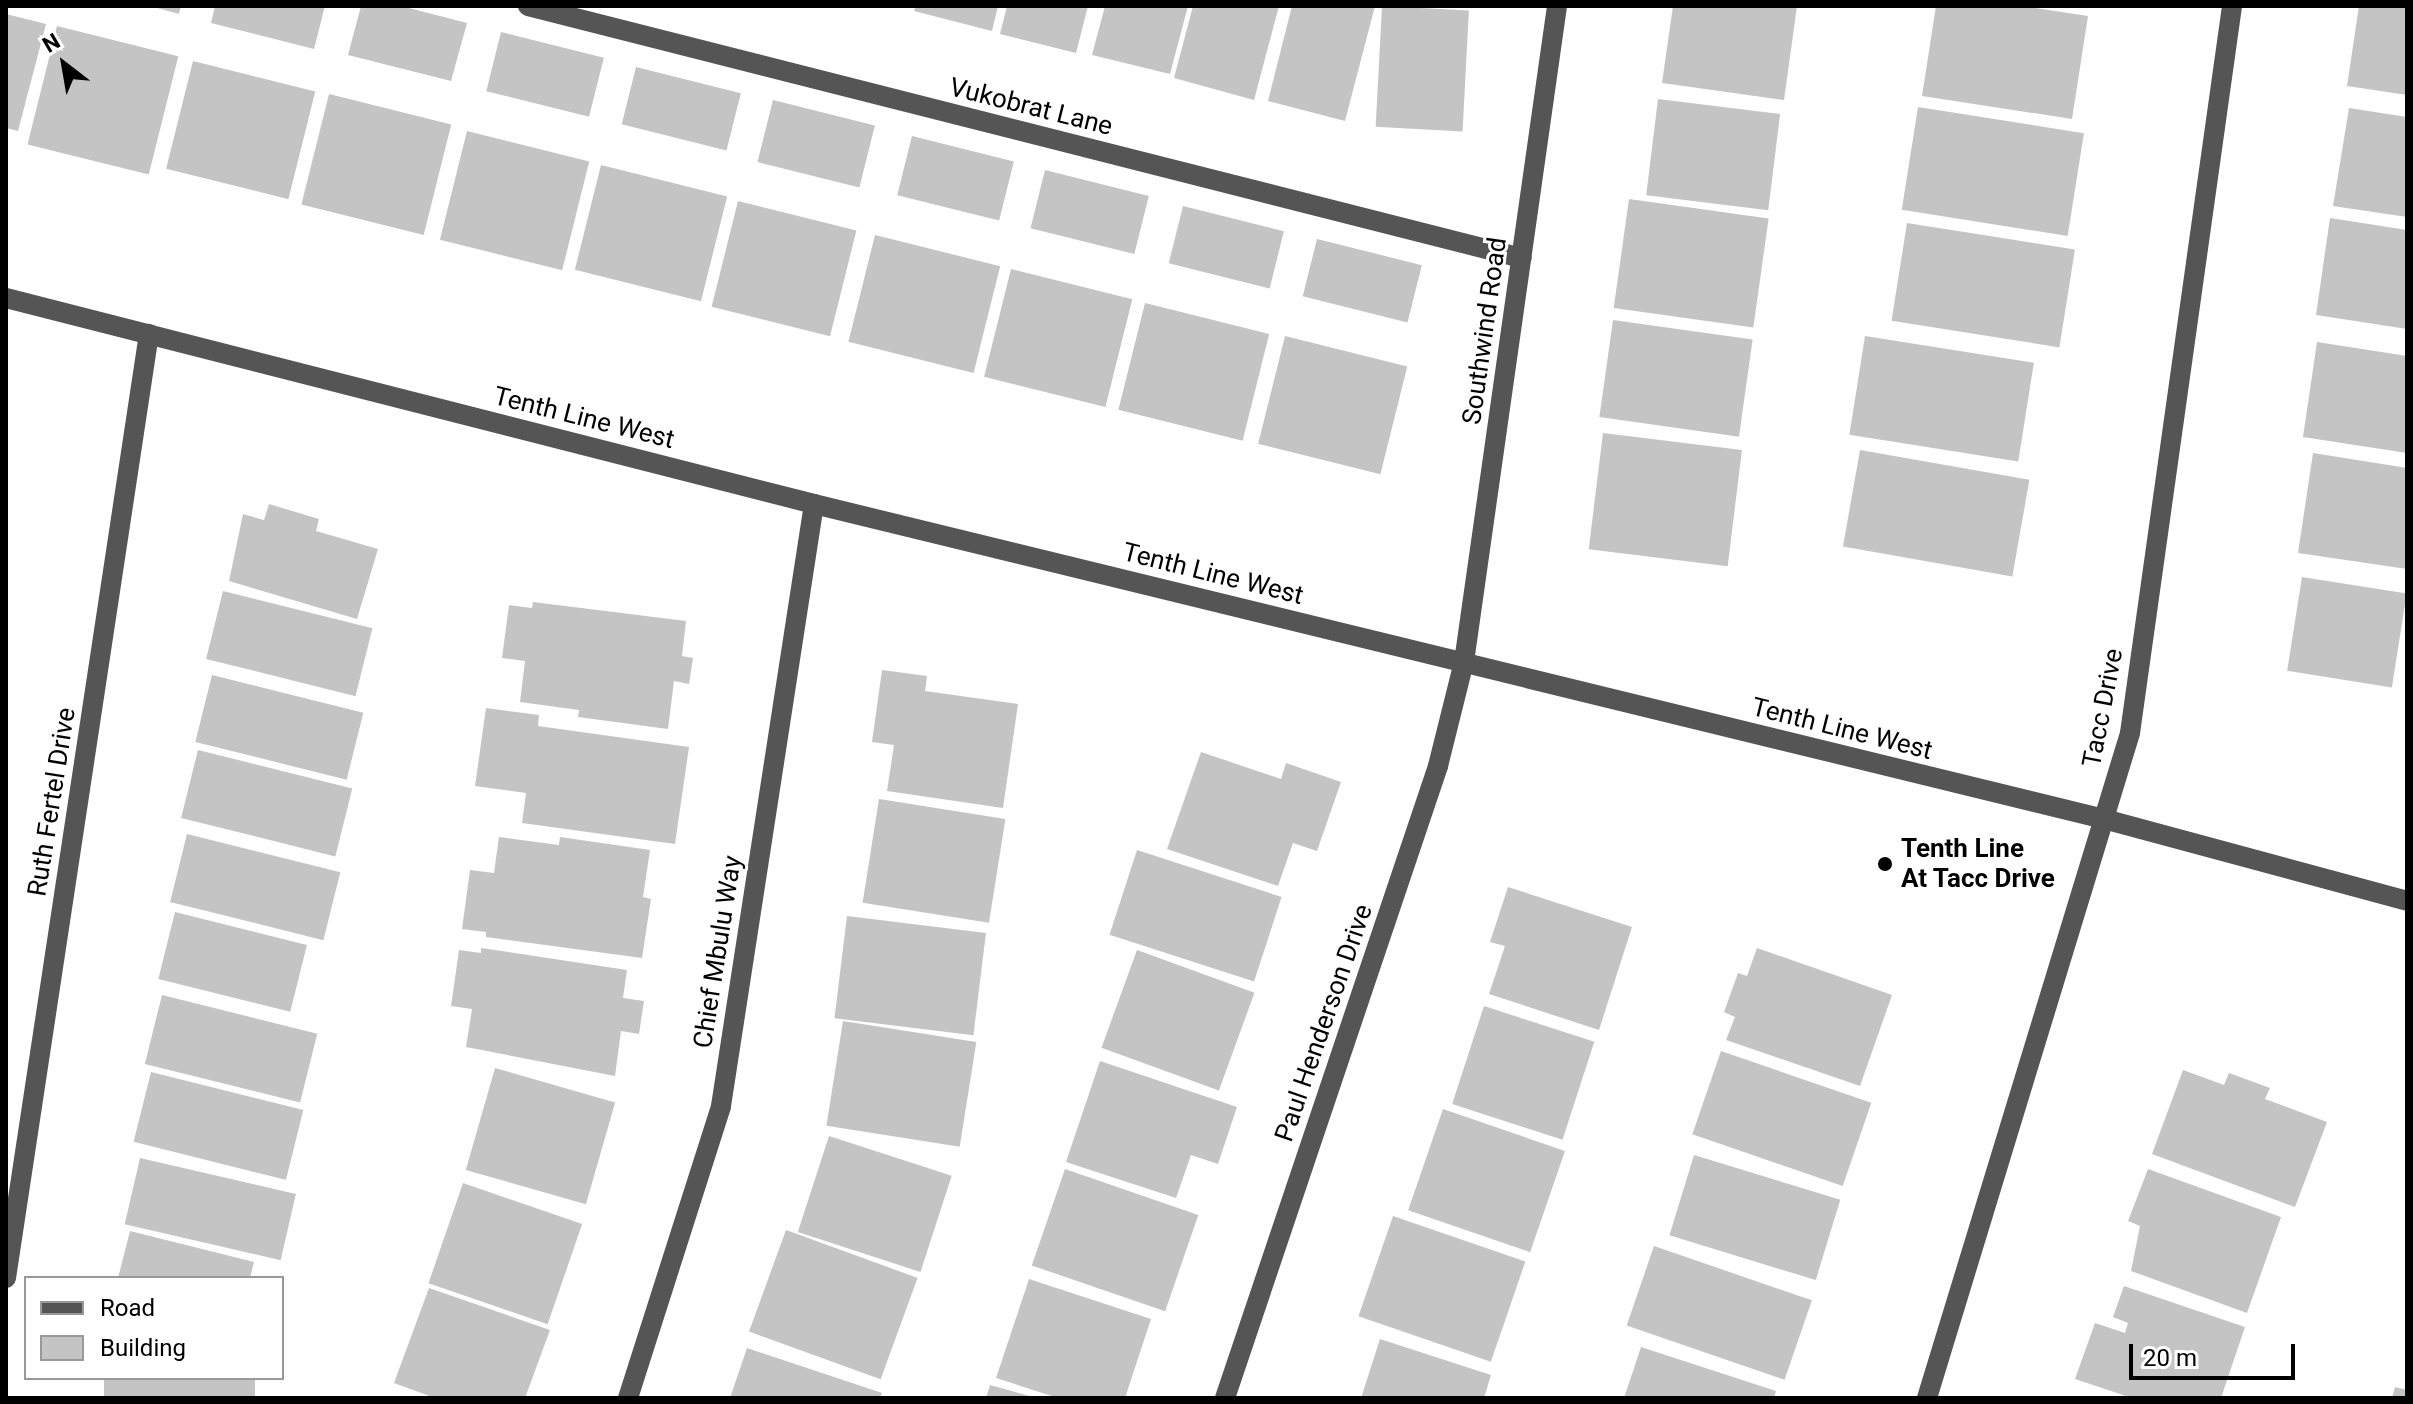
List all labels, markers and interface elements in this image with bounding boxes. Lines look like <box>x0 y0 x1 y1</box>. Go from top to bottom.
north arrow <box>24 24 104 104</box>
text: N <box>38 28 64 58</box>
street label: Vukobrat Lane <box>946 72 1116 142</box>
street label: Southwind Road <box>1456 236 1514 426</box>
street label: Tenth Line West <box>490 380 678 456</box>
street label: Tenth Line West <box>1119 536 1307 612</box>
street label: Tacc Drive <box>2076 646 2130 770</box>
street label: Tenth Line West <box>1748 691 1936 767</box>
street label: Ruth Fertel Drive <box>22 706 82 898</box>
place label: Tenth Line At Tacc Drive <box>1901 833 2056 894</box>
street label: Chief Mbulu Way <box>687 854 749 1050</box>
marker: Tenth Line At Tacc Drive <box>1876 855 1894 873</box>
street label: Paul Henderson Drive <box>1269 900 1379 1146</box>
legend <box>24 1276 284 1380</box>
text: Road <box>100 1294 155 1322</box>
scale bar <box>2133 1328 2299 1378</box>
text: Building <box>100 1334 186 1362</box>
text: 20 m <box>2143 1344 2197 1372</box>

